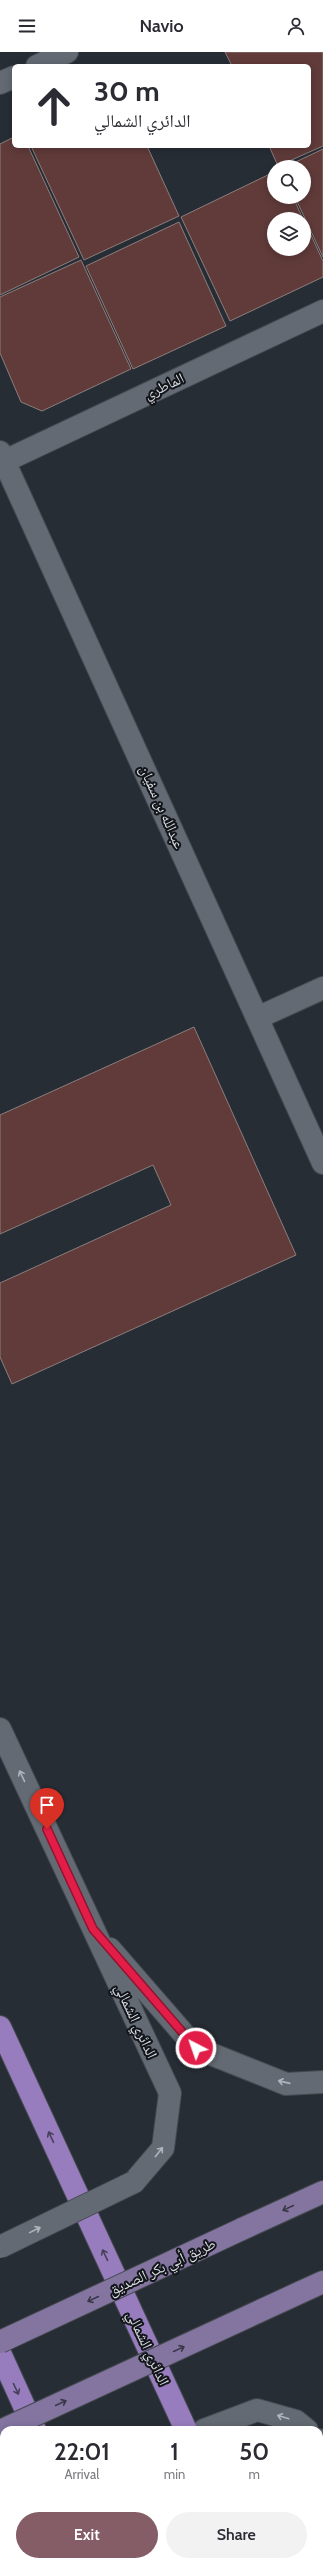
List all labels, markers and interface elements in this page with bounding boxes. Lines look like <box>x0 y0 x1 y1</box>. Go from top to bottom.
icon: menu <box>16 15 38 37</box>
text: Navio <box>139 15 184 37</box>
icon: person <box>285 15 307 37</box>
text: 30 m <box>94 74 160 108</box>
icon: ahead <box>28 80 80 132</box>
text: الدائري الشمالي <box>94 110 191 132</box>
map controls <box>267 160 311 256</box>
button: search <box>267 160 311 204</box>
button: layers <box>267 212 311 256</box>
street label: الماطري <box>141 369 188 406</box>
street label: عبدالله بن سفيان <box>135 762 189 852</box>
one-way arrow <box>18 1771 25 1783</box>
pin <box>30 1788 64 1829</box>
icon: arrive <box>36 1794 58 1816</box>
street label: الدائري الشمالي <box>108 1981 161 2062</box>
position arrow <box>175 2027 217 2069</box>
one-way arrow <box>278 2078 291 2086</box>
one-way arrow <box>47 2131 54 2143</box>
one-way arrow <box>155 2146 163 2157</box>
one-way arrow <box>282 2205 294 2212</box>
one-way arrow <box>29 2226 41 2233</box>
street label: طريق أبي بكر الصديق <box>106 2234 220 2302</box>
one-way arrow <box>101 2249 108 2261</box>
one-way arrow <box>87 2296 99 2303</box>
street label: الدائري الشمالي <box>120 2308 173 2389</box>
one-way arrow <box>173 2345 185 2352</box>
one-way arrow <box>13 2382 20 2394</box>
one-way arrow <box>54 2399 66 2406</box>
one-way arrow <box>277 2413 290 2420</box>
text: 22:01 <box>54 2437 110 2466</box>
text: 1 <box>170 2437 179 2466</box>
text: 50 <box>239 2437 269 2466</box>
text: Arrival <box>65 2466 99 2482</box>
text: min <box>164 2466 185 2482</box>
text: m <box>248 2466 260 2482</box>
button: Exit <box>16 2512 158 2558</box>
button: Share <box>166 2512 307 2558</box>

